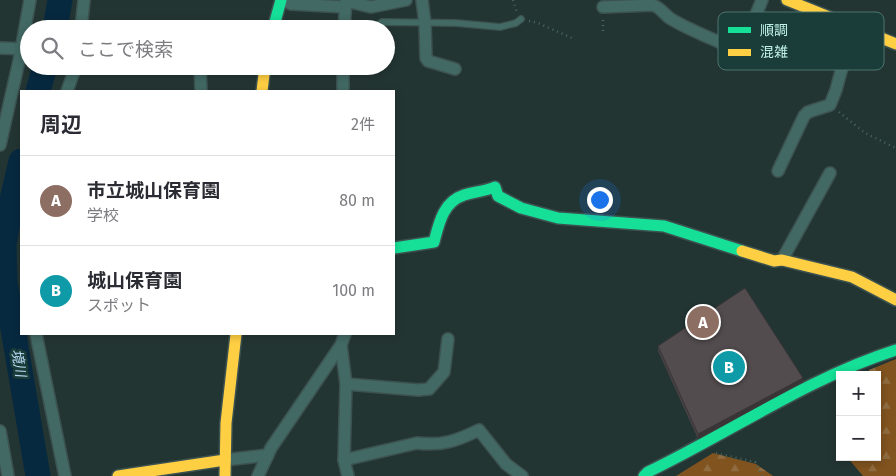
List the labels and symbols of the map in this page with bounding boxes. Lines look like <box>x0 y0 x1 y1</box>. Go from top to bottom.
legend <box>718 12 884 70</box>
text: 順調 <box>760 22 788 39</box>
text: 混雑 <box>760 44 788 61</box>
your location <box>587 187 613 213</box>
pin: A <box>687 303 719 341</box>
water label: 境川 <box>8 348 30 380</box>
pin: B <box>713 348 745 386</box>

